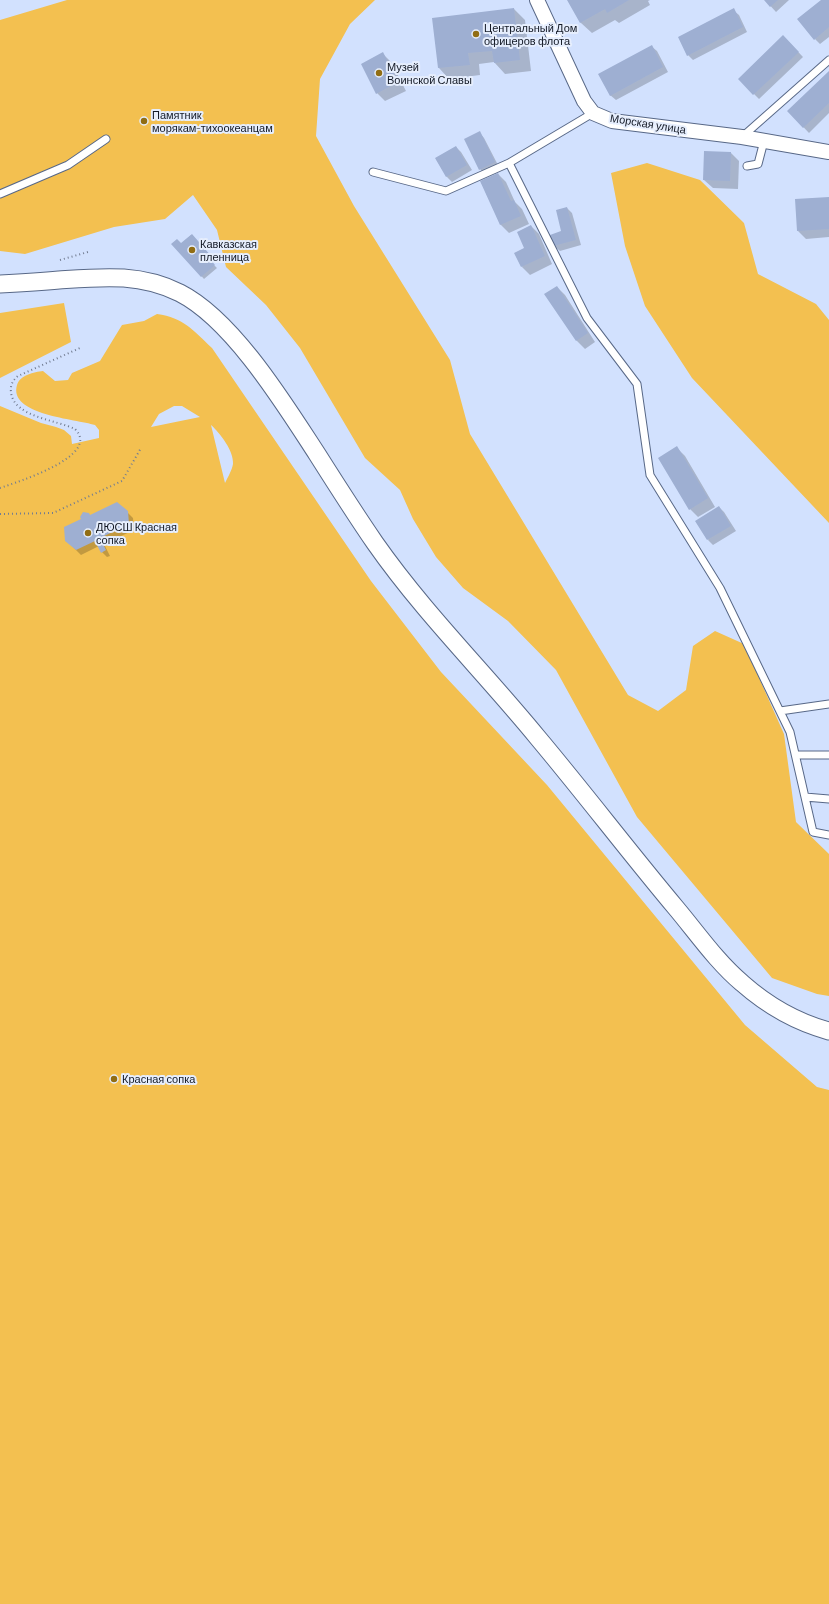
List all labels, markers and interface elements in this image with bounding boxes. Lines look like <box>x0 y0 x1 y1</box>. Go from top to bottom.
place label: Центральный Дом офицеров флота <box>484 21 577 47</box>
marker: Центральный Дом офицеров флота <box>471 29 481 39</box>
place label: Музей Воинской Славы <box>387 60 472 86</box>
marker: Музей Воинской Славы <box>374 68 384 78</box>
place label: Памятник морякам-тихоокеанцам <box>152 108 273 134</box>
street label: Морская улица <box>609 111 687 137</box>
marker: Памятник морякам-тихоокеанцам <box>139 116 149 126</box>
place label: Кавказская пленница <box>200 237 257 263</box>
marker: Кавказская пленница <box>187 245 197 255</box>
place label: ДЮСШ Красная сопка <box>96 520 177 546</box>
marker: ДЮСШ Красная сопка <box>83 528 93 538</box>
place label: Красная сопка <box>122 1072 195 1086</box>
marker: Красная сопка <box>109 1074 119 1084</box>

